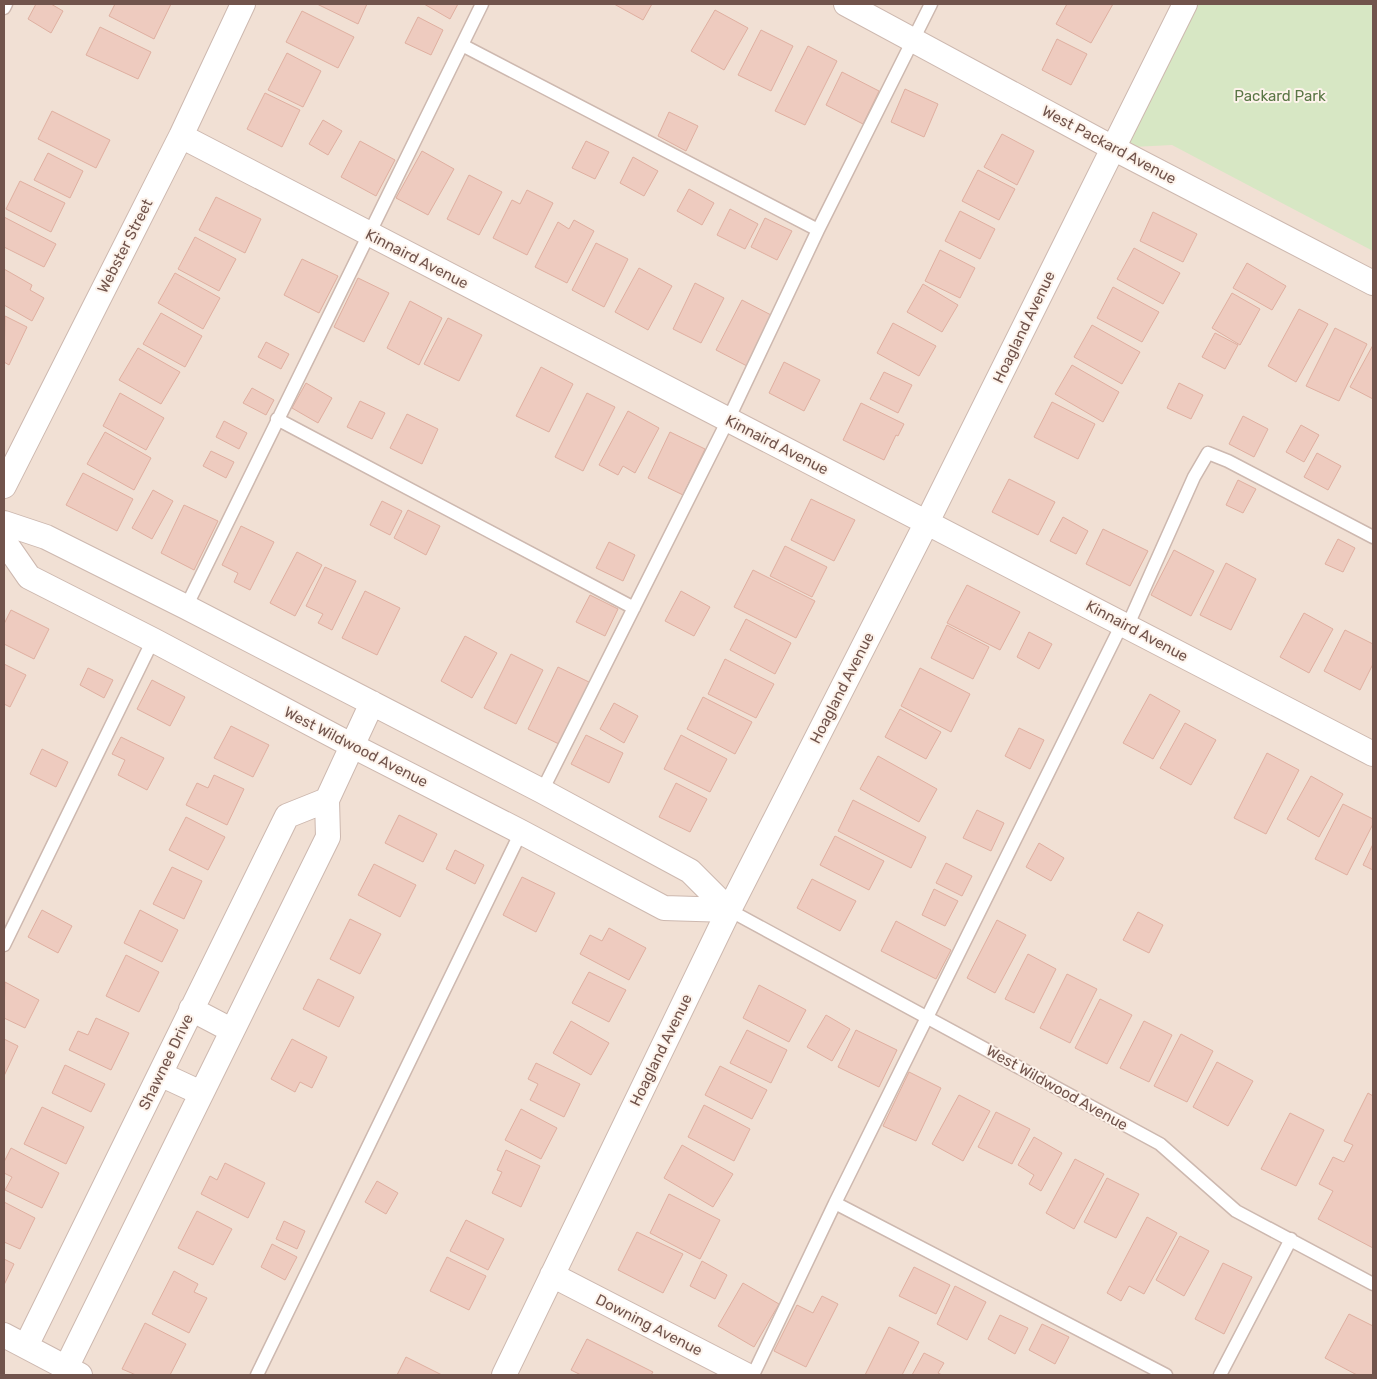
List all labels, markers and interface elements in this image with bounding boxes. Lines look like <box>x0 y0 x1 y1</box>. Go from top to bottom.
park label: Packard Park <box>1234 87 1326 105</box>
street label: West Packard Avenue <box>1039 102 1179 188</box>
street label: Webster Street <box>94 196 157 296</box>
street label: Kinnaird Avenue <box>363 225 471 293</box>
street label: Hoagland Avenue <box>989 268 1059 386</box>
street label: Kinnaird Avenue <box>723 411 831 479</box>
street label: Kinnaird Avenue <box>1083 597 1191 665</box>
street label: Hoagland Avenue <box>806 629 878 747</box>
street label: West Wildwood Avenue <box>281 703 431 791</box>
street label: Hoagland Avenue <box>626 991 696 1109</box>
street label: Shawnee Drive <box>135 1011 197 1113</box>
street label: West Wildwood Avenue <box>983 1042 1131 1134</box>
street label: Downing Avenue <box>593 1290 705 1360</box>

